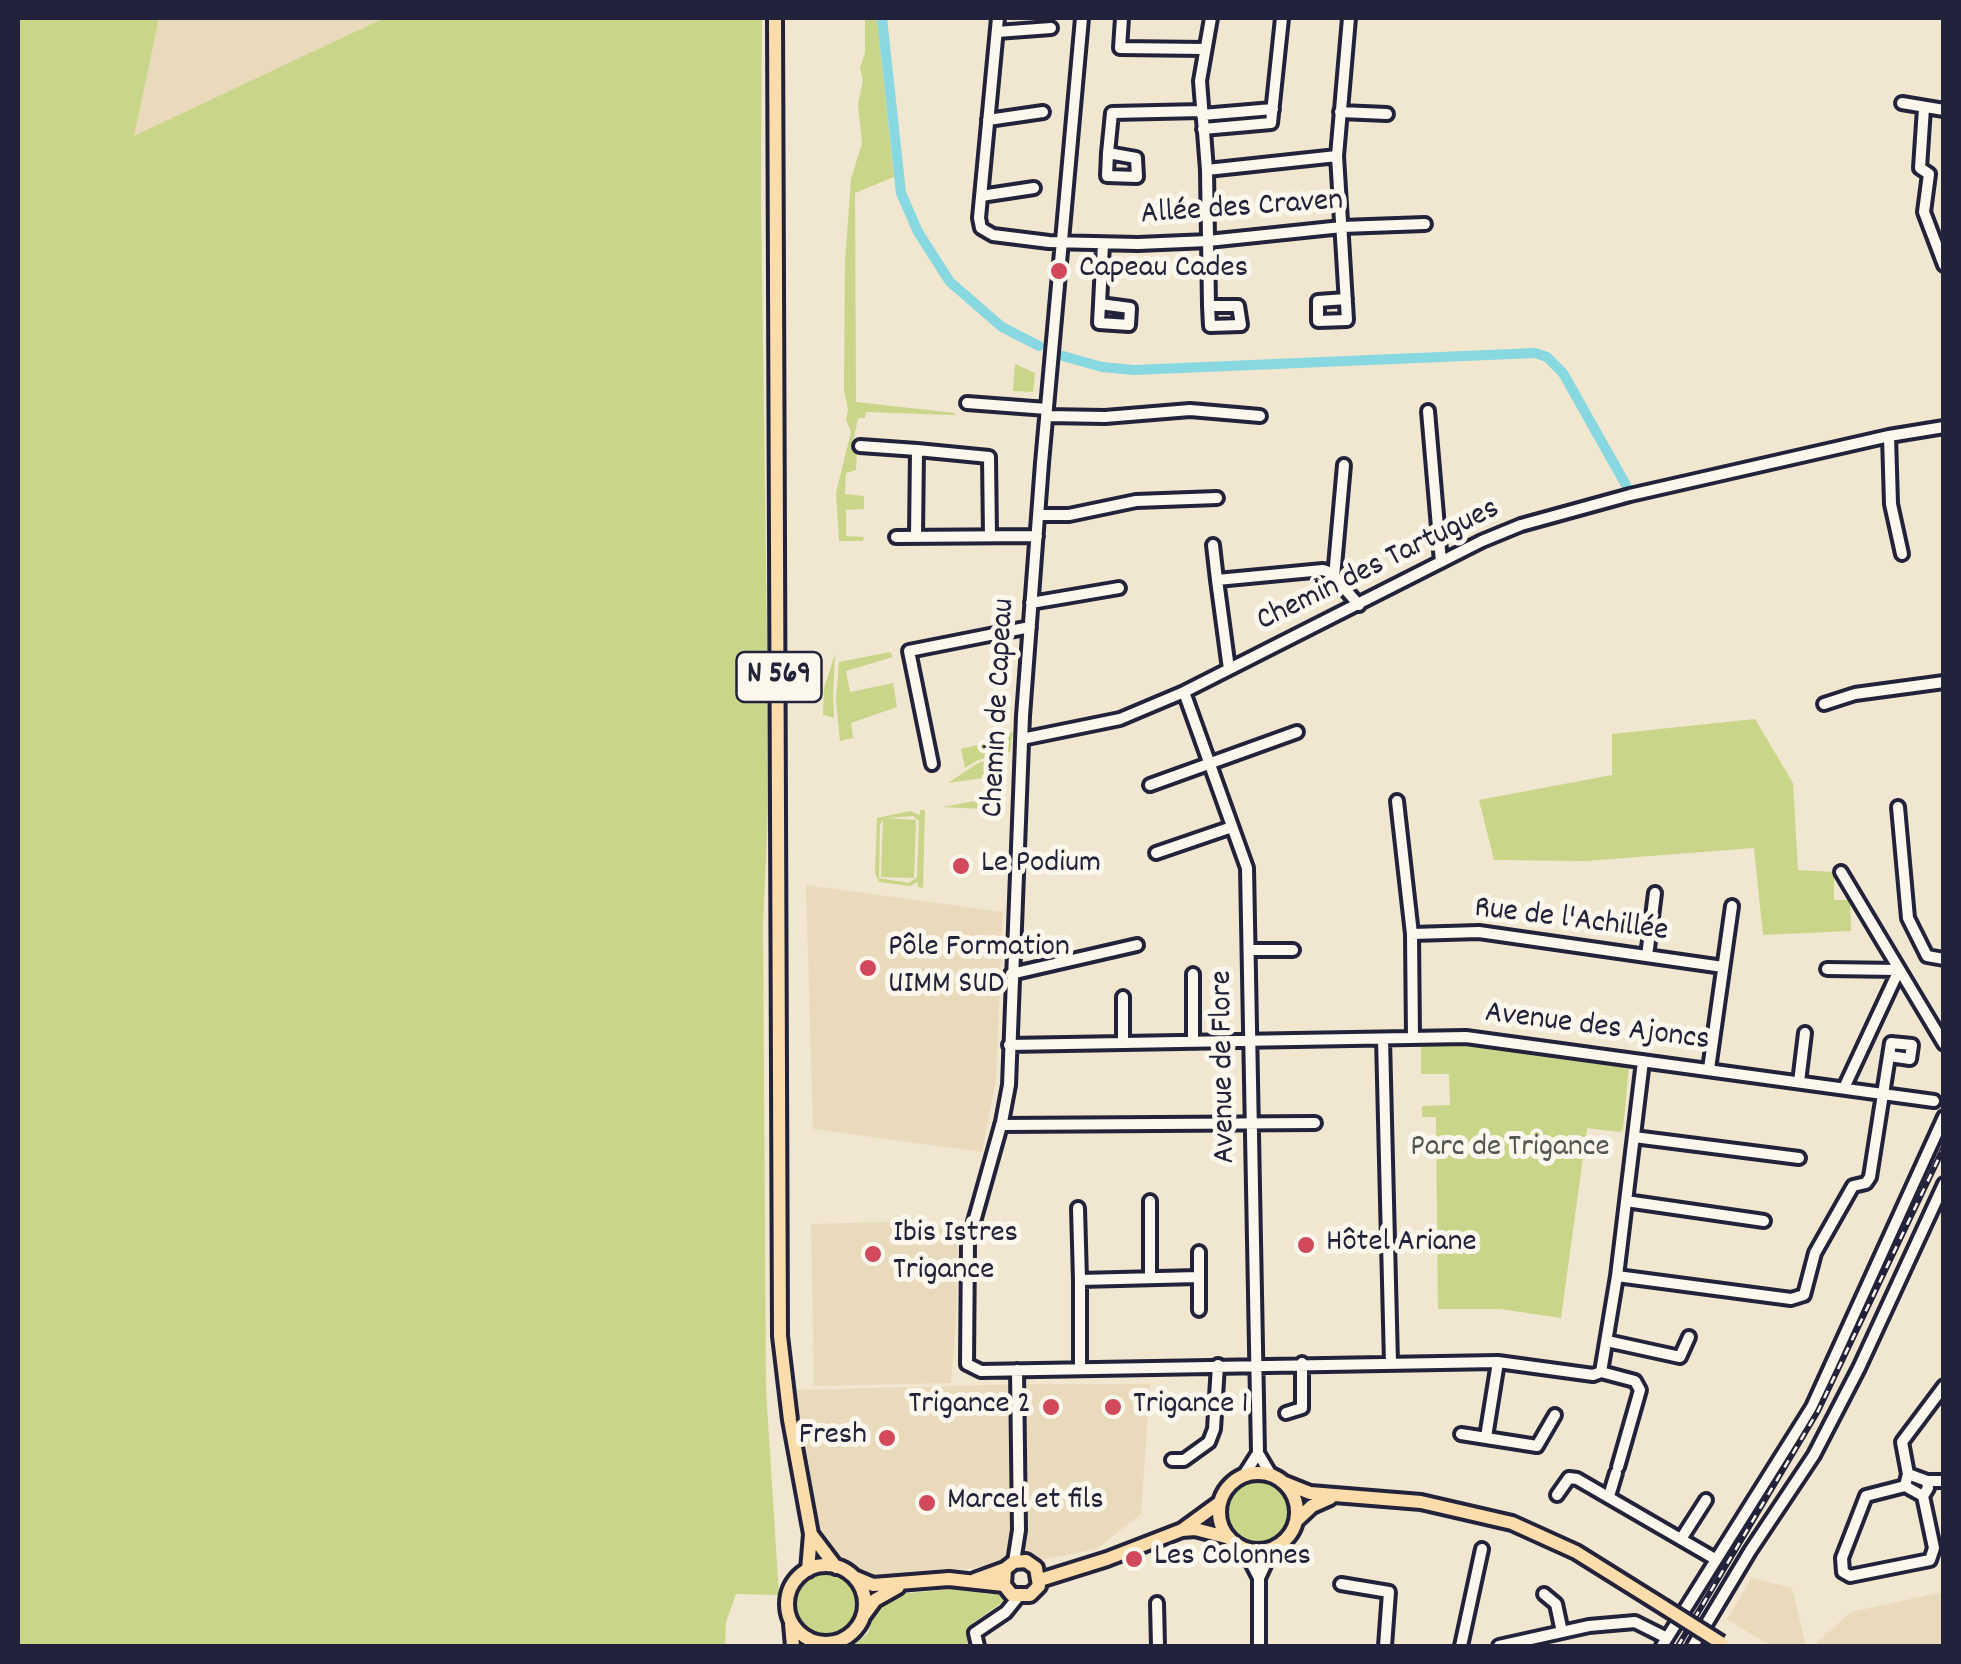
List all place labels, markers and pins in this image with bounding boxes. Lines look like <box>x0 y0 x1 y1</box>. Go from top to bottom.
place label: Capeau Cades <box>1079 252 1248 290</box>
marker: Capeau Cades <box>1048 260 1070 282</box>
place label: Le Podium <box>981 847 1101 885</box>
marker: Le Podium <box>950 855 972 877</box>
place label: Pôle Formation UIMM SUD <box>888 931 1070 1006</box>
marker: Pôle Formation UIMM SUD <box>857 957 879 979</box>
place label: Ibis Istres Trigance <box>893 1217 1018 1292</box>
place label: Hôtel Ariane <box>1326 1226 1477 1264</box>
marker: Hôtel Ariane <box>1295 1234 1317 1256</box>
marker: Ibis Istres Trigance <box>862 1243 884 1265</box>
place label: Trigance 2 <box>908 1388 1031 1426</box>
place label: Trigance 1 <box>1133 1388 1249 1426</box>
marker: Trigance 2 <box>1040 1396 1062 1418</box>
marker: Trigance 1 <box>1102 1396 1124 1418</box>
place label: Fresh <box>799 1419 867 1457</box>
marker: Fresh <box>876 1427 898 1449</box>
place label: Marcel et fils <box>947 1484 1104 1522</box>
marker: Marcel et fils <box>916 1492 938 1514</box>
place label: Les Colonnes <box>1154 1540 1311 1578</box>
marker: Les Colonnes <box>1123 1548 1145 1570</box>

